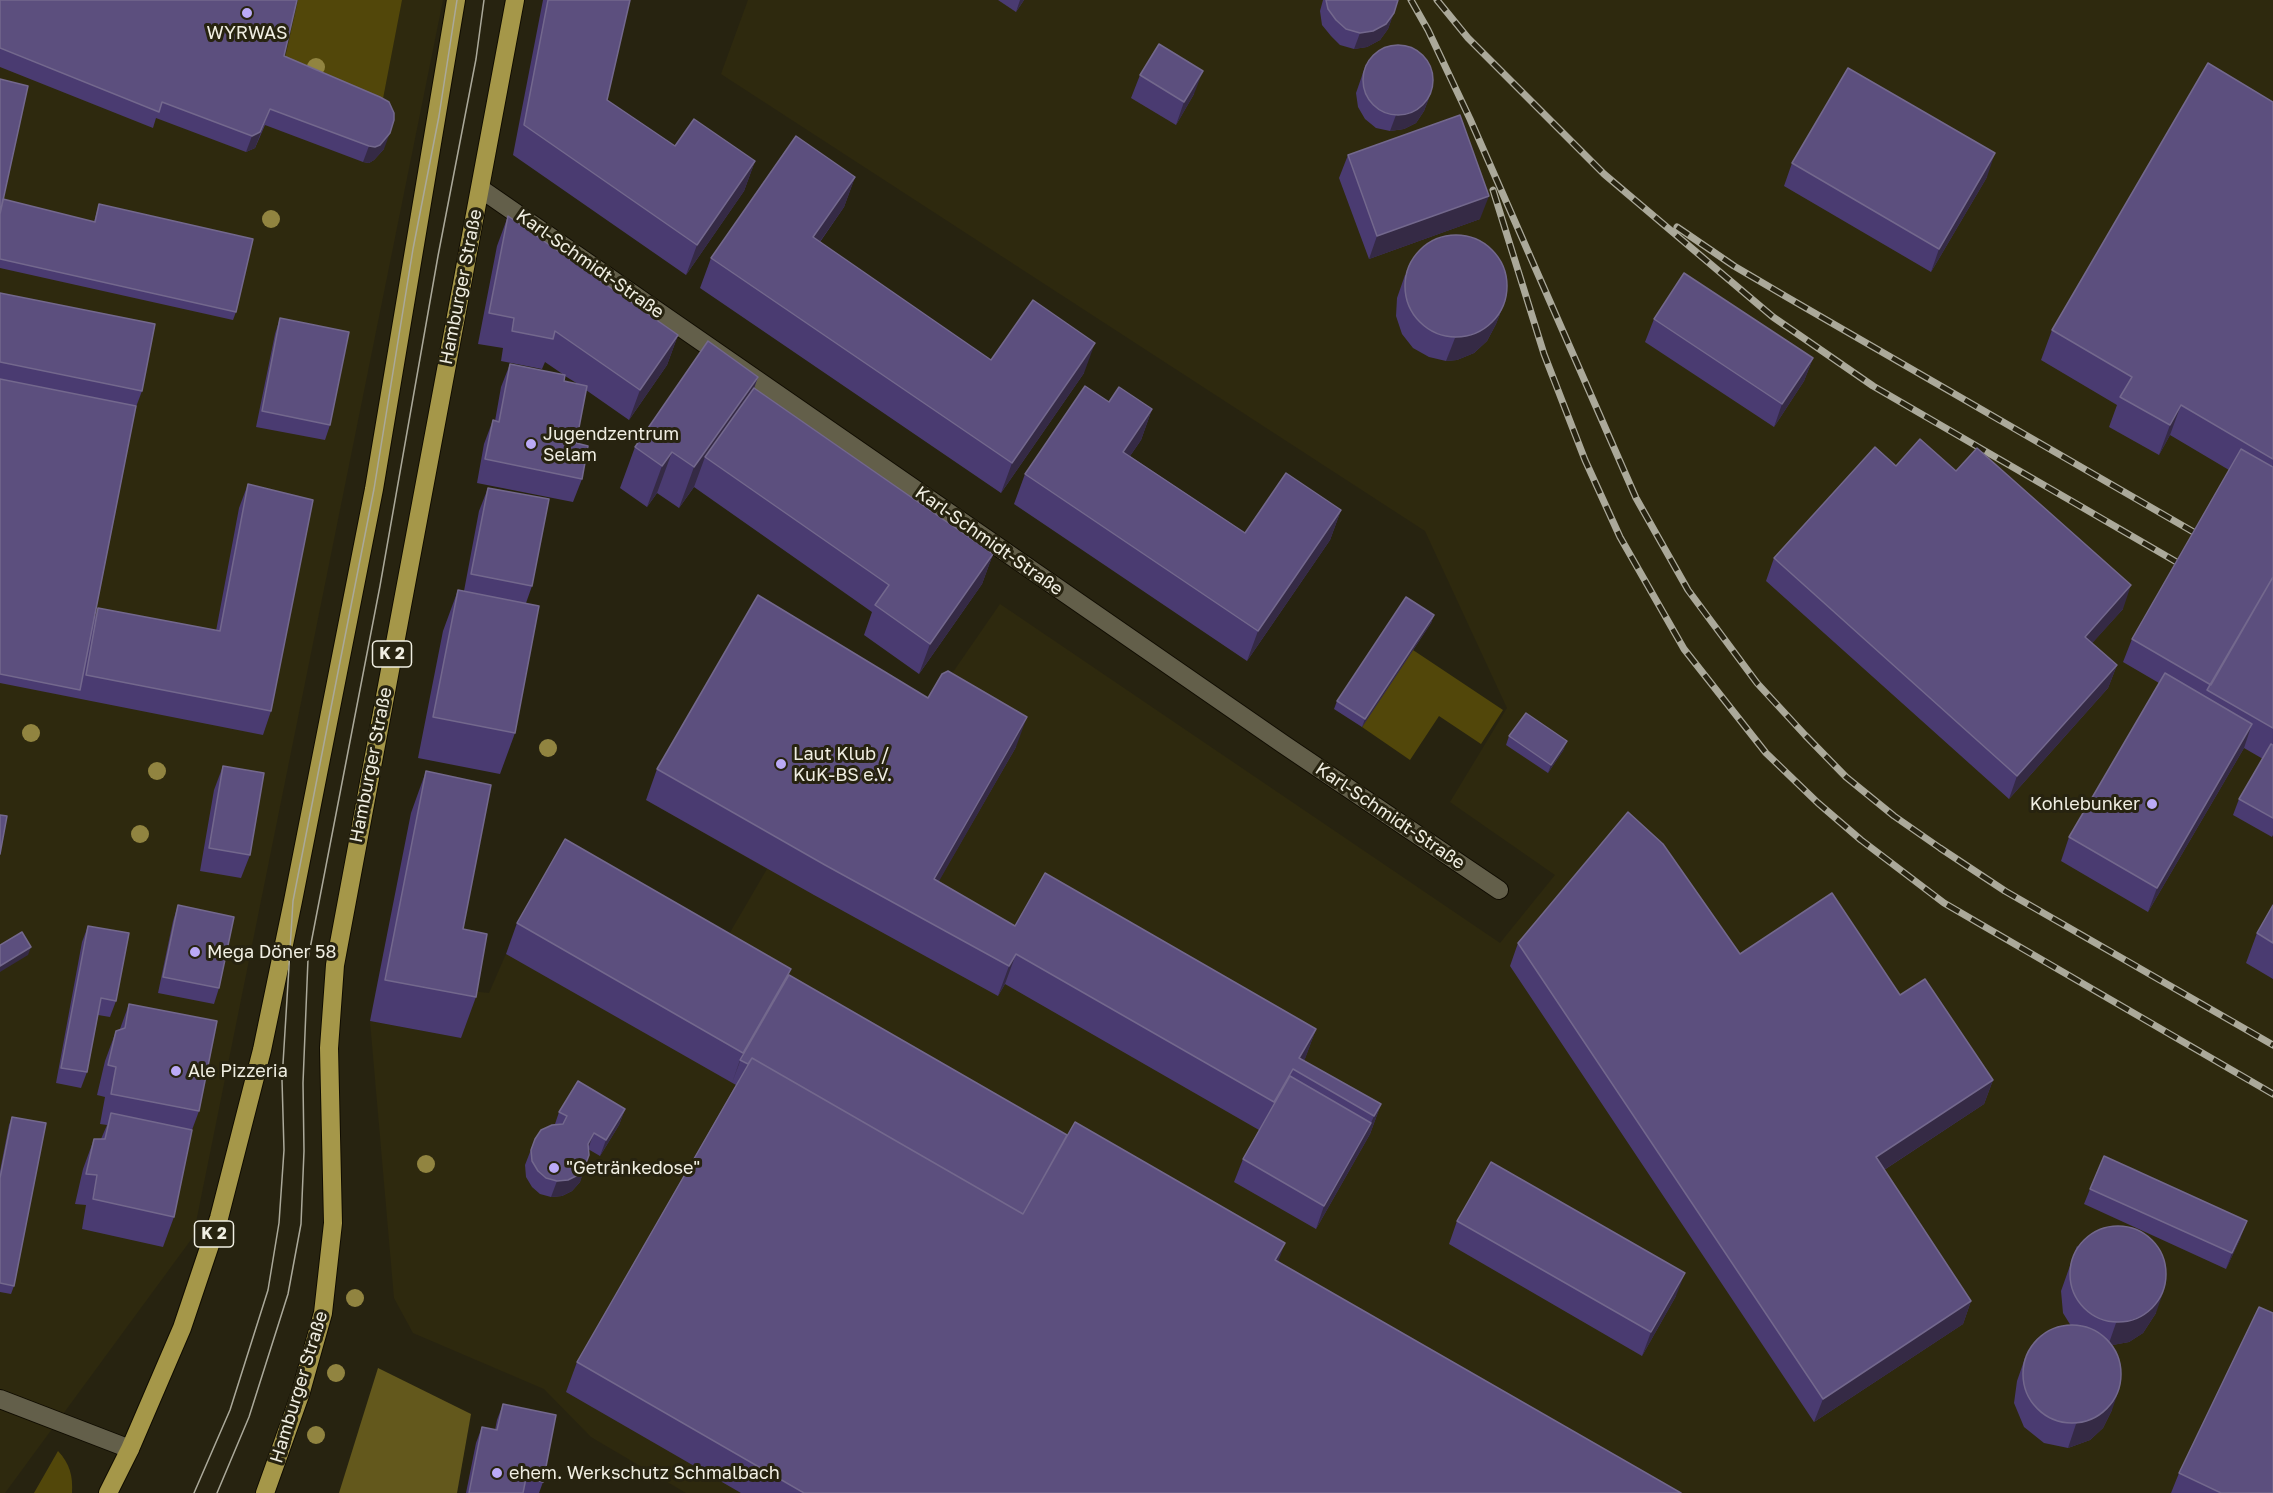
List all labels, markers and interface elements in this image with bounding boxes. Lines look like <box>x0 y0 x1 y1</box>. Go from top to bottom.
marker: WYRWAS <box>240 6 254 20</box>
place label: WYRWAS <box>207 22 287 44</box>
street label: Karl-Schmidt-Straße <box>512 205 668 323</box>
street label: Hamburger Straße <box>435 207 487 367</box>
place label: Jugendzentrum Selam <box>543 423 679 466</box>
marker: Jugendzentrum Selam <box>524 437 538 451</box>
street label: Karl-Schmidt-Straße <box>911 482 1067 600</box>
road number: K 2 <box>372 641 412 667</box>
street label: Hamburger Straße <box>345 685 397 845</box>
place label: Laut Klub / KuK-BS e.V. <box>793 743 892 786</box>
marker: Laut Klub / KuK-BS e.V. <box>774 757 788 771</box>
street label: Karl-Schmidt-Straße <box>1311 758 1469 874</box>
place label: Kohlebunker <box>2030 793 2140 815</box>
marker: Kohlebunker <box>2145 797 2159 811</box>
place label: Mega Döner 58 <box>207 941 337 963</box>
marker: Mega Döner 58 <box>188 945 202 959</box>
place label: Ale Pizzeria <box>188 1060 288 1082</box>
marker: Ale Pizzeria <box>169 1064 183 1078</box>
place label: "Getränkedose" <box>566 1157 700 1179</box>
marker: "Getränkedose" <box>547 1161 561 1175</box>
road number: K 2 <box>194 1221 234 1247</box>
street label: Hamburger Straße <box>266 1308 332 1466</box>
place label: ehem. Werkschutz Schmalbach <box>509 1462 780 1484</box>
marker: ehem. Werkschutz Schmalbach <box>490 1466 504 1480</box>

